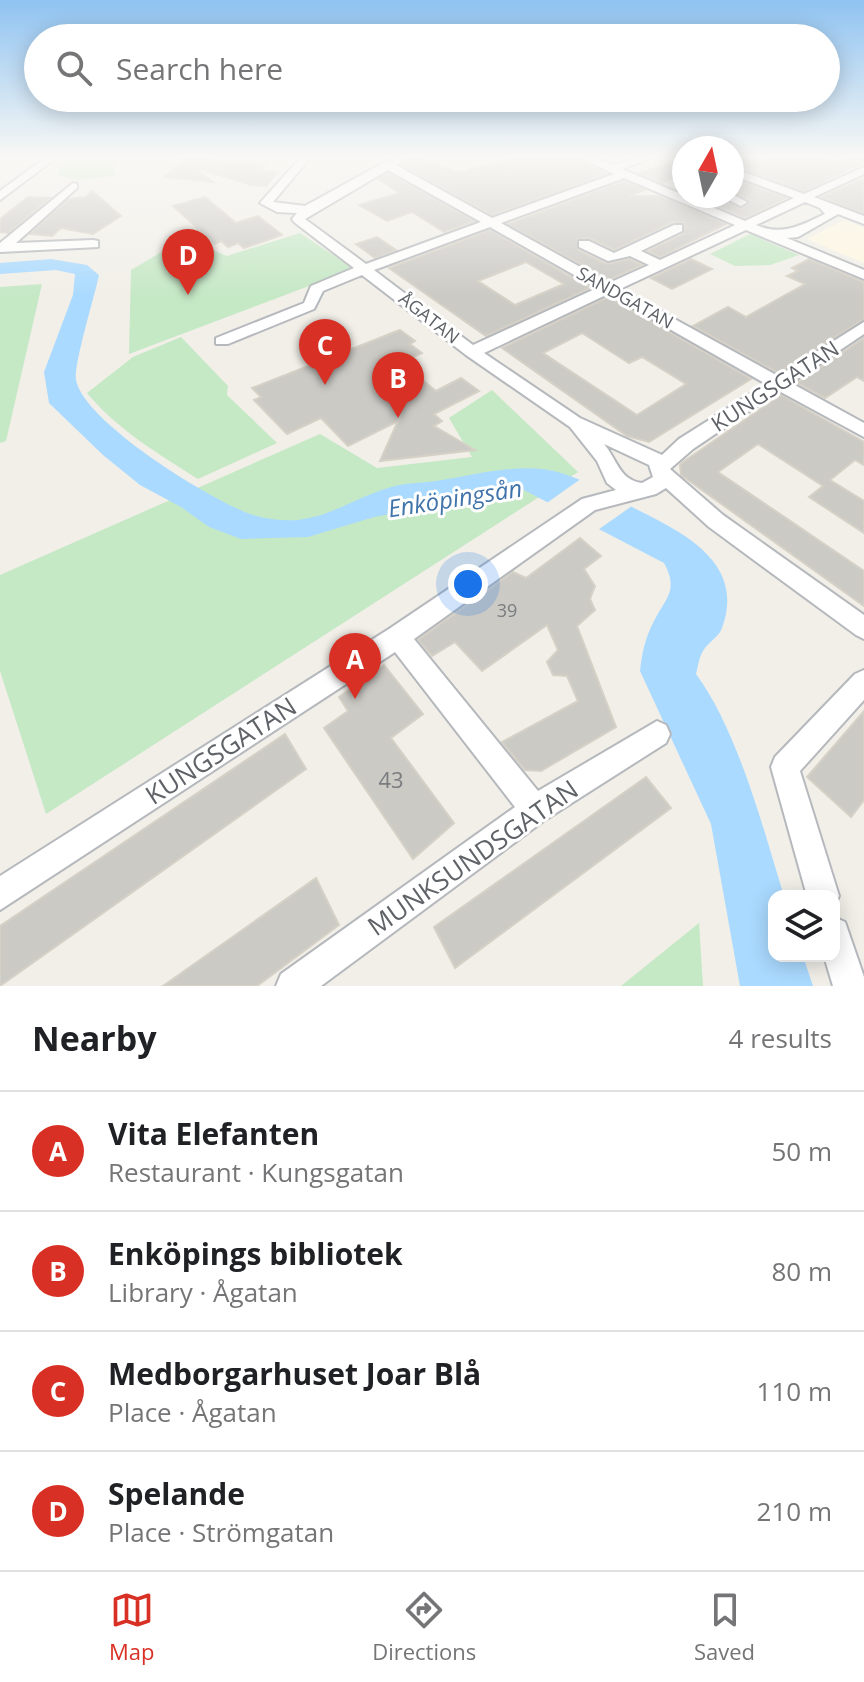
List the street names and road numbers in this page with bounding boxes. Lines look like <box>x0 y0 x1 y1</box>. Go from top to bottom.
street label: SANDGATAN <box>573 261 678 334</box>
street label: ÅGATAN <box>394 286 465 348</box>
street label: KUNGSGATAN <box>705 333 844 438</box>
street label: KUNGSGATAN <box>138 688 303 812</box>
street label: MUNKSUNDSGATAN <box>360 771 585 943</box>

